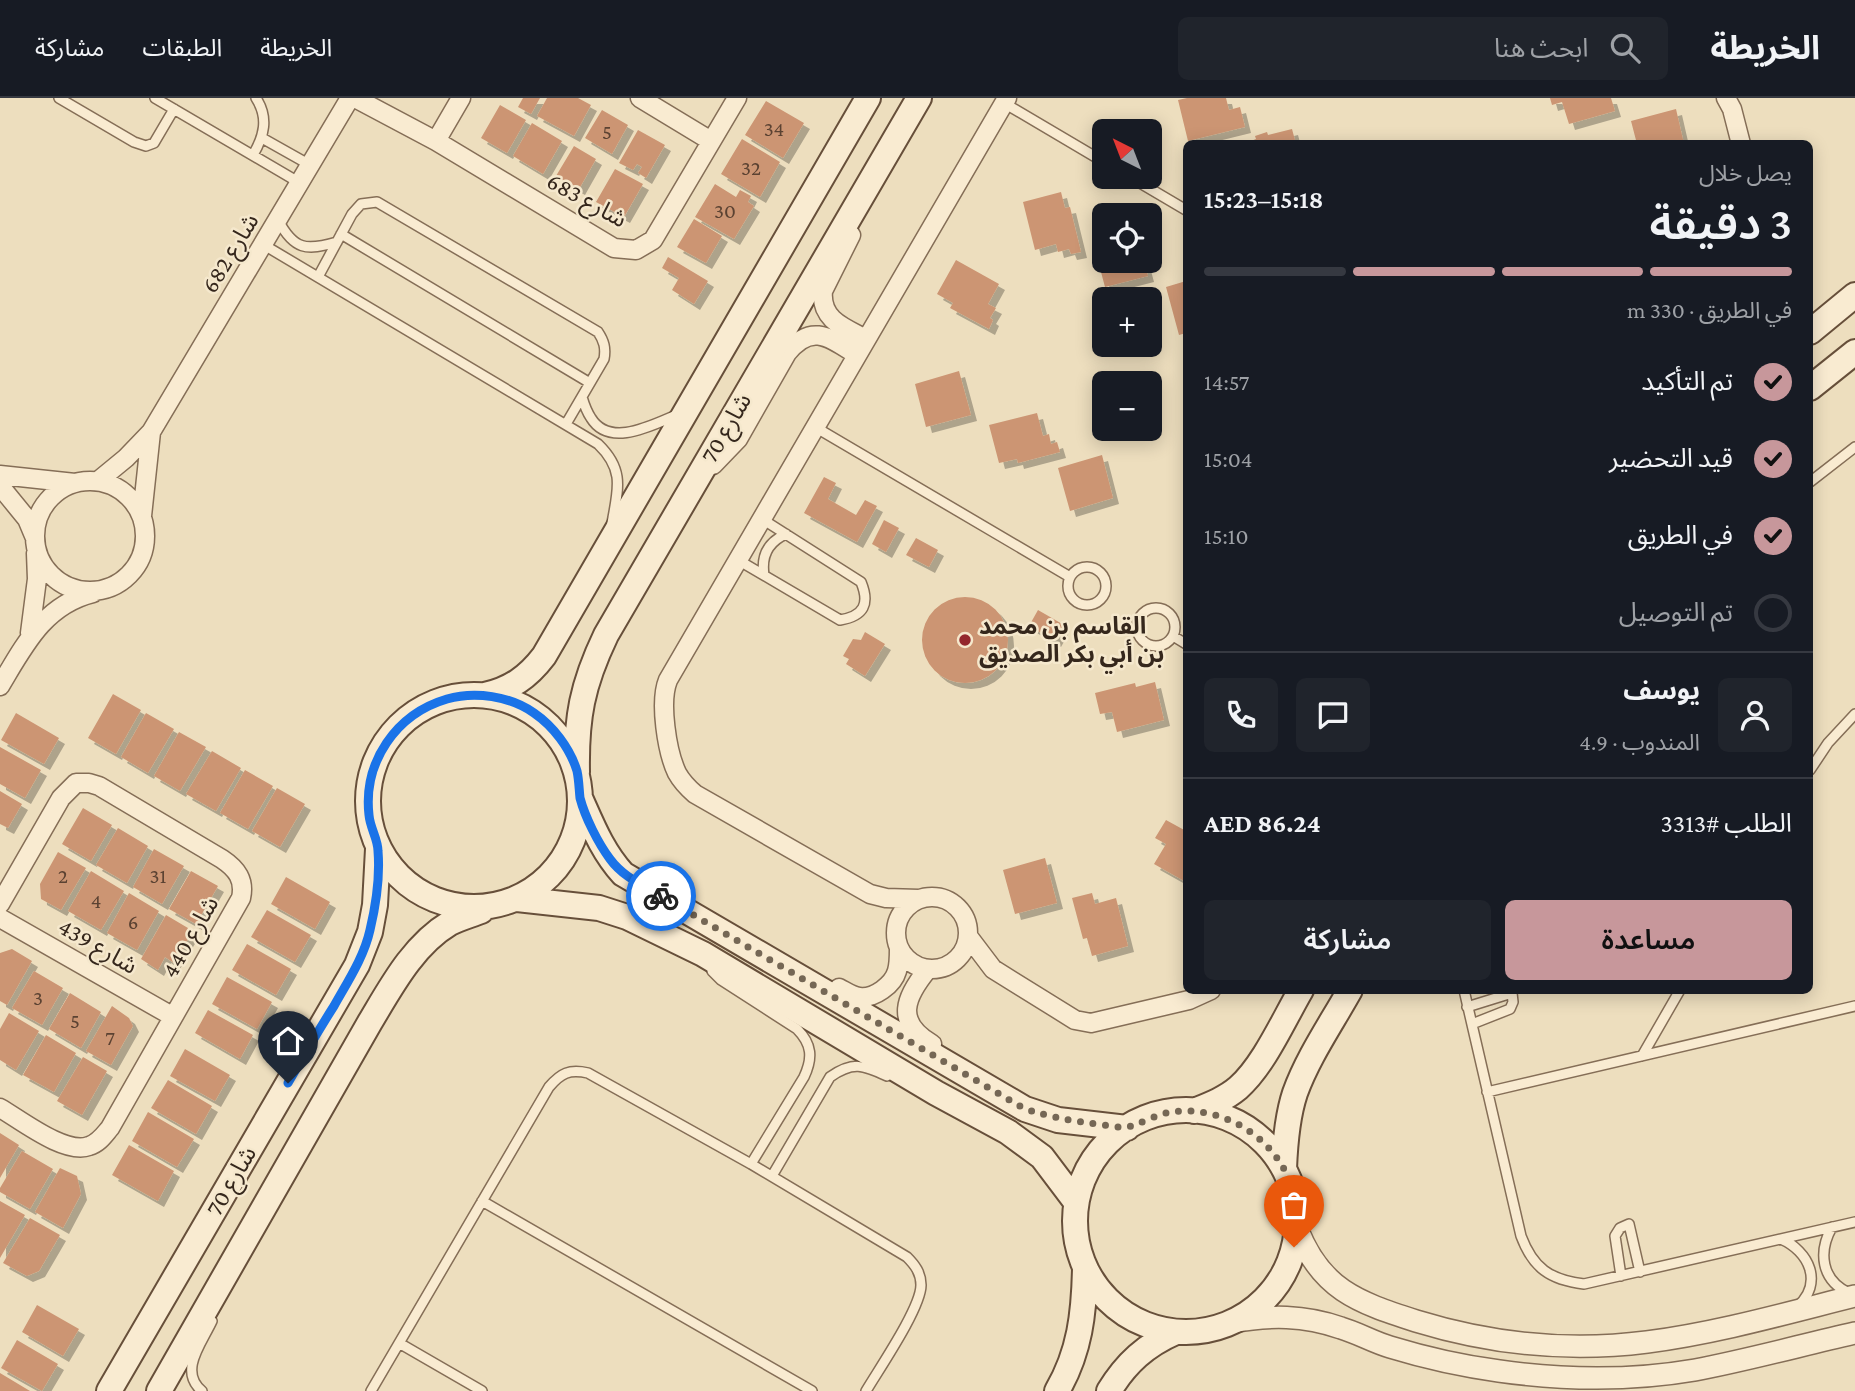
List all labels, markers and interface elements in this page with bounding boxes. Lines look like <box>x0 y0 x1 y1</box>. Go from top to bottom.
search box <box>1178 17 1668 80</box>
icon: search <box>1606 29 1644 67</box>
text: الخريطة <box>1710 29 1820 66</box>
text: مشاركة <box>35 34 104 61</box>
text: الطبقات <box>142 34 222 61</box>
text: الخريطة <box>260 34 332 61</box>
text: ابحث هنا <box>1494 34 1588 63</box>
house number: 34 <box>764 117 784 141</box>
north arrow <box>1092 119 1162 189</box>
map controls <box>1092 119 1162 441</box>
house number: 5 <box>602 120 612 144</box>
house number: 32 <box>741 156 761 180</box>
text: يصل خلال <box>1699 160 1792 186</box>
street label: شارع 683 <box>541 167 632 236</box>
text: 15:18–15:23 <box>1204 185 1323 214</box>
text: 3 دقيقة <box>1649 198 1792 249</box>
house number: 30 <box>714 199 736 223</box>
button: locate <box>1092 203 1162 273</box>
street label: شارع 682 <box>195 208 267 299</box>
button: + <box>1092 287 1162 357</box>
text: في الطريق · 330 m <box>1627 297 1792 323</box>
icon: check <box>1754 363 1792 401</box>
text: تم التأكيد <box>1641 367 1733 396</box>
text: 14:57 <box>1204 369 1249 395</box>
button: − <box>1092 371 1162 441</box>
street label: شارع 70 <box>695 388 760 469</box>
icon: check <box>1754 440 1792 478</box>
text: قيد التحضير <box>1609 444 1733 473</box>
text: 15:04 <box>1204 446 1253 472</box>
icon: check <box>1754 517 1792 555</box>
text: في الطريق <box>1628 521 1733 550</box>
text: 15:10 <box>1204 523 1248 549</box>
text: تم التوصيل <box>1619 598 1733 627</box>
place label: القاسم بن محمد بن أبي بكر الصديق <box>979 612 1164 674</box>
marker: القاسم بن محمد بن أبي بكر الصديق <box>957 632 973 648</box>
text: يوسف <box>1623 676 1700 705</box>
button: phone <box>1204 678 1278 752</box>
button: chat <box>1296 678 1370 752</box>
button: person <box>1718 678 1792 752</box>
text: المندوب · 4.9 <box>1579 729 1700 755</box>
text: AED 86.24 <box>1204 809 1321 838</box>
text: الطلب #3313 <box>1661 809 1792 838</box>
courier <box>626 861 696 931</box>
house number: 2 <box>58 864 68 888</box>
house number: 31 <box>150 864 166 888</box>
icon: bike <box>642 877 680 915</box>
house number: 4 <box>91 889 101 913</box>
street label: شارع 440 <box>156 891 227 984</box>
button: مشاركة <box>1204 900 1491 980</box>
button: مساعدة <box>1505 900 1792 980</box>
house number: 6 <box>128 910 138 934</box>
street label: شارع 439 <box>52 912 143 982</box>
house number: 3 <box>33 986 43 1010</box>
house number: 5 <box>70 1009 80 1033</box>
pin <box>258 1011 318 1083</box>
icon: home <box>269 1022 307 1060</box>
house number: 7 <box>105 1026 115 1050</box>
street label: شارع 70 <box>200 1141 265 1222</box>
pin <box>1264 1175 1324 1247</box>
icon: bag <box>1275 1186 1313 1224</box>

